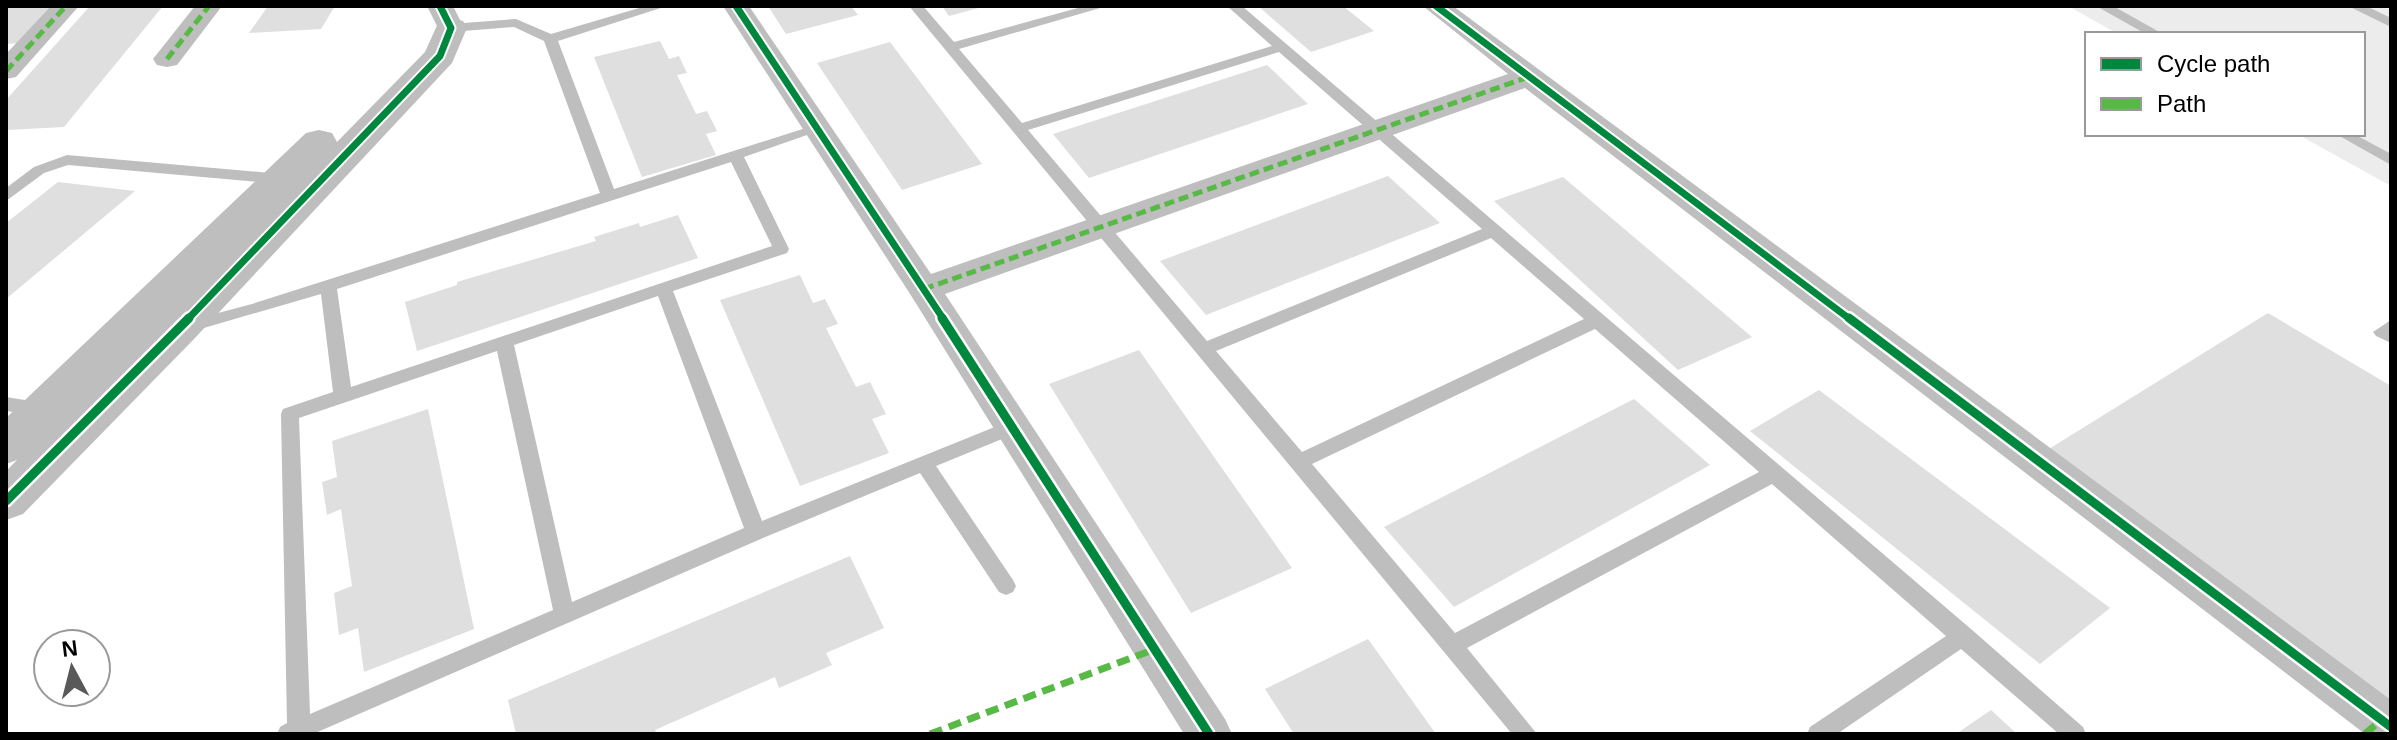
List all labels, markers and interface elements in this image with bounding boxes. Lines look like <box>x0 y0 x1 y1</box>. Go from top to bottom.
legend <box>2085 32 2365 136</box>
text: Cycle path <box>2157 50 2270 77</box>
text: Path <box>2157 90 2206 117</box>
north arrow <box>32 628 112 708</box>
text: N <box>60 635 79 662</box>

